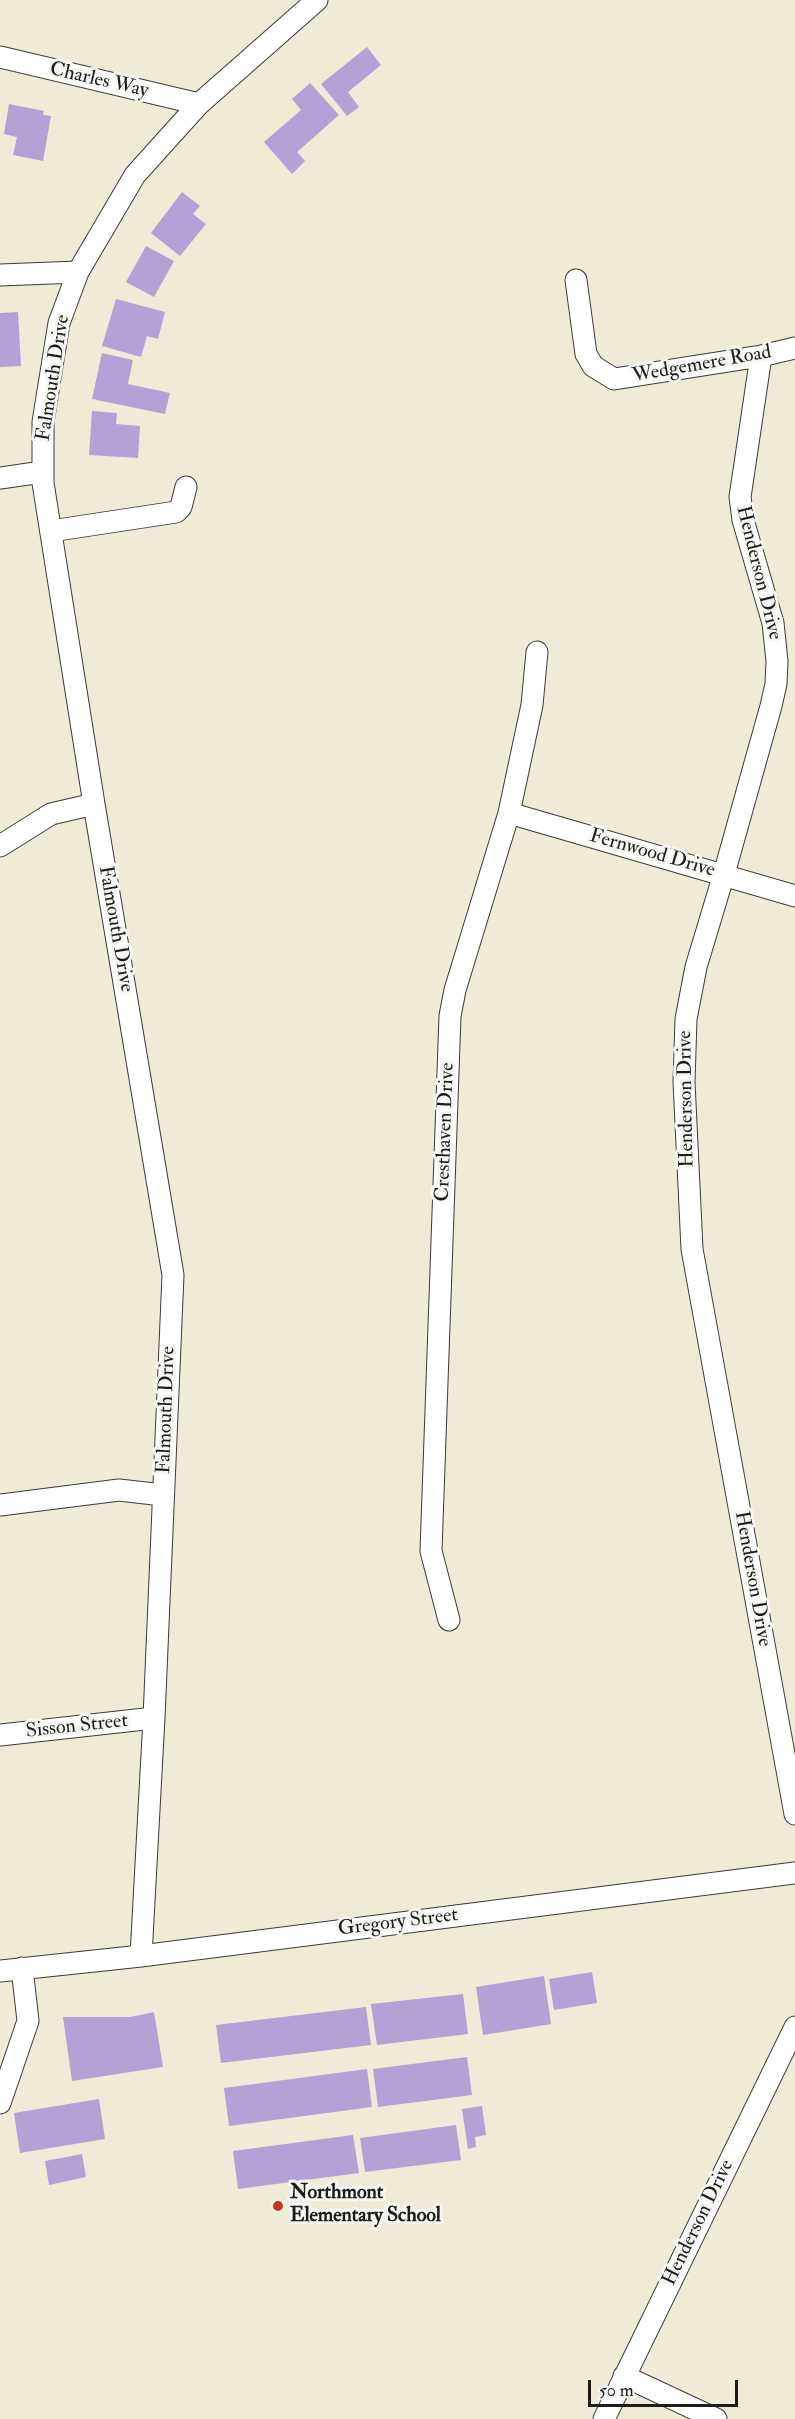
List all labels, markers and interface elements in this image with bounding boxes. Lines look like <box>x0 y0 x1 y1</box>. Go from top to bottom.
street label: Charles Way <box>47 58 151 104</box>
street label: Falmouth Drive <box>32 313 76 443</box>
street label: Wedgemere Road <box>631 341 773 389</box>
street label: Henderson Drive <box>730 504 786 642</box>
street label: Fernwood Drive <box>587 825 717 883</box>
street label: Falmouth Drive <box>92 864 138 994</box>
street label: Henderson Drive <box>674 1030 700 1168</box>
street label: Cresthaven Drive <box>432 1062 460 1202</box>
street label: Falmouth Drive <box>153 1346 181 1474</box>
street label: Henderson Drive <box>728 1509 776 1649</box>
street label: Sisson Street <box>25 1710 129 1744</box>
street label: Gregory Street <box>337 1904 459 1942</box>
street label: Henderson Drive <box>658 2156 740 2290</box>
place label: Northmont Elementary School <box>290 2182 441 2229</box>
marker: Northmont Elementary School <box>271 2199 285 2213</box>
scale bar <box>591 2368 741 2406</box>
text: 50 m <box>599 2379 634 2402</box>

